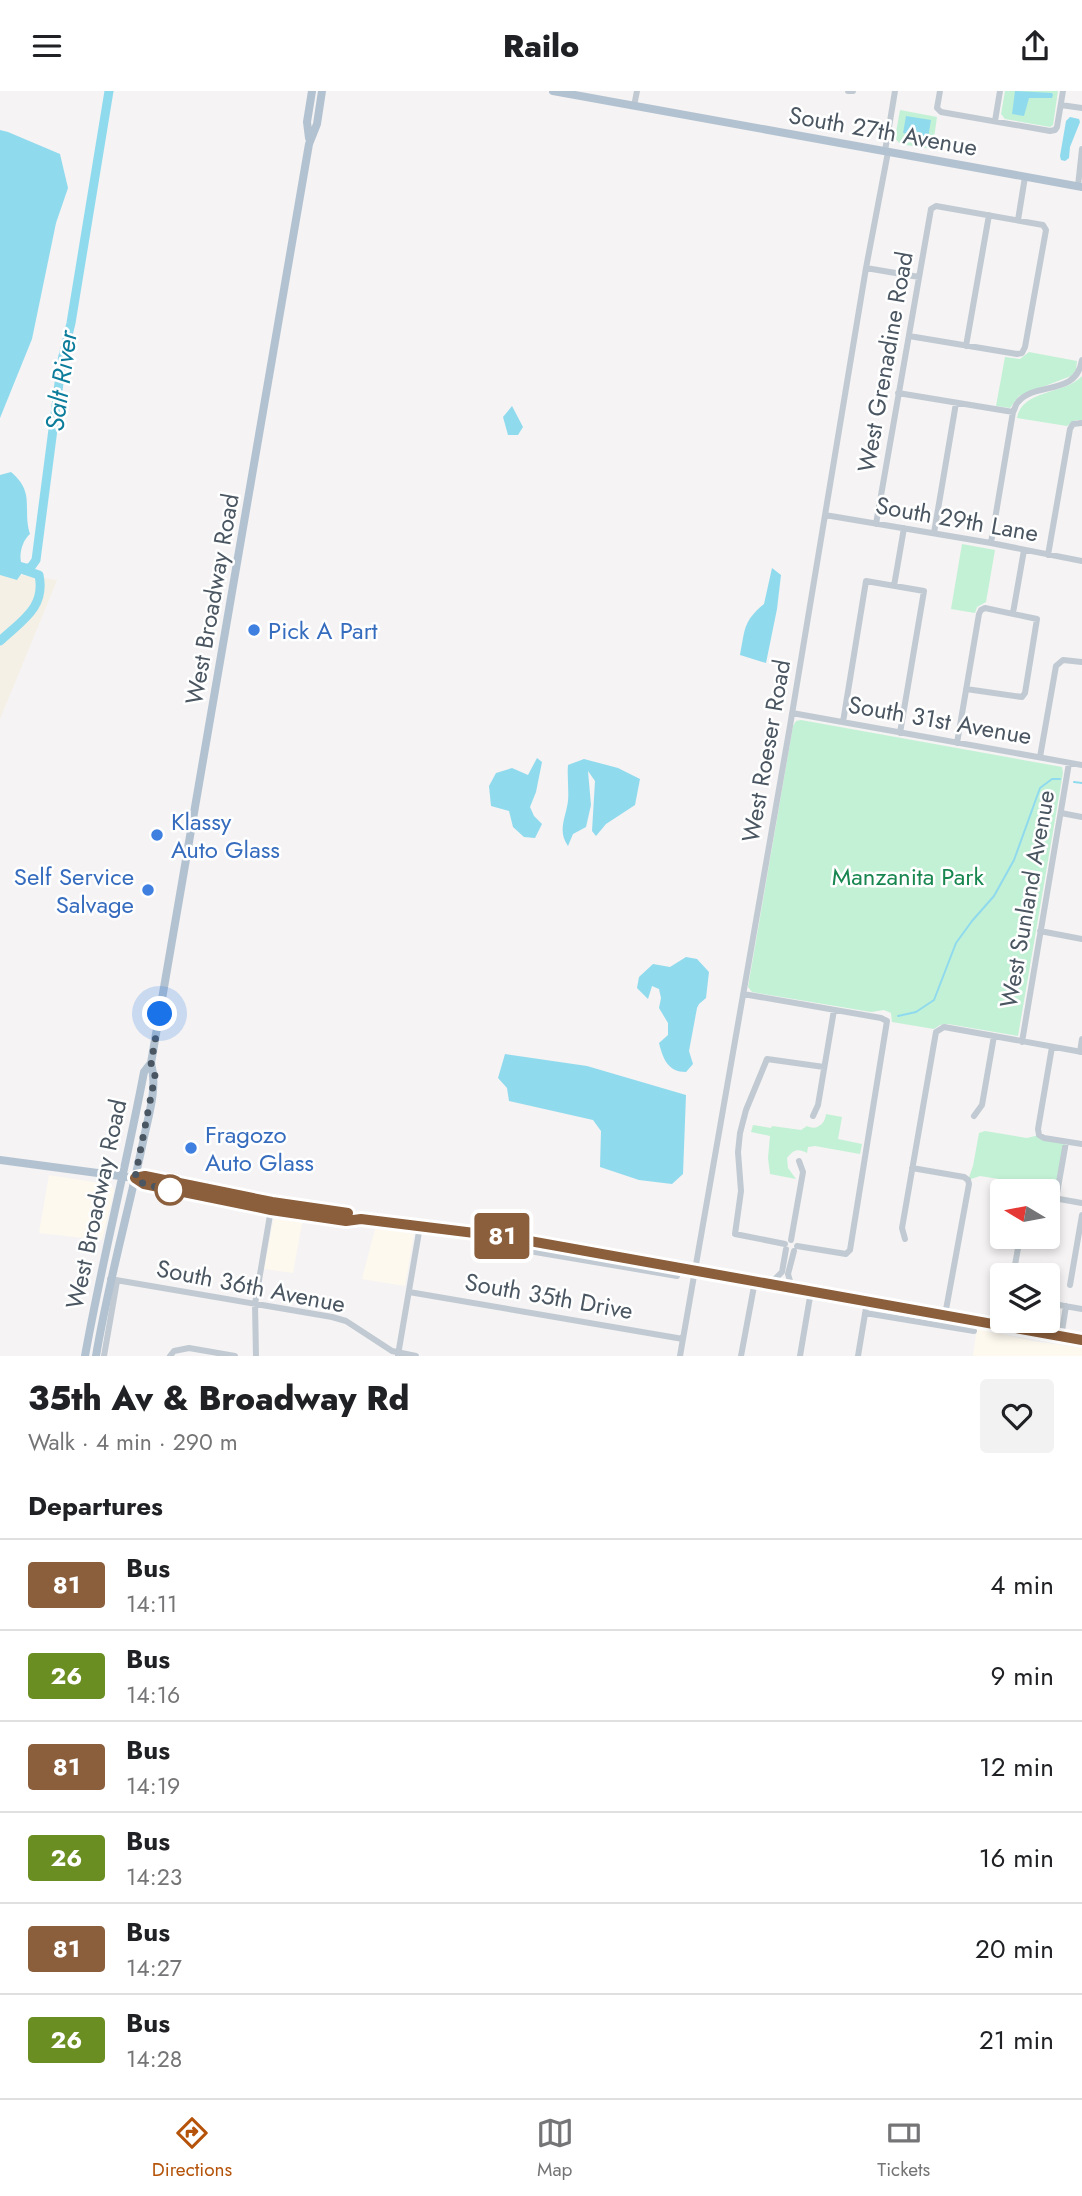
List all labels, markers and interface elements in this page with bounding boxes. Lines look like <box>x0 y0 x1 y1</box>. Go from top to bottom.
text: Railo <box>503 23 579 69</box>
icon: menu <box>28 27 66 65</box>
icon: share <box>1016 27 1054 65</box>
street label: South 27th Avenue <box>786 97 980 165</box>
street label: West Grenadine Road <box>848 249 922 475</box>
water label: Salt River <box>35 327 87 434</box>
street label: South 29th Lane <box>873 487 1041 551</box>
street label: West Broadway Road <box>176 491 248 707</box>
place label: Pick A Part <box>268 613 378 648</box>
marker: Pick A Part <box>246 622 262 638</box>
street label: West Roeser Road <box>733 657 799 845</box>
street label: South 31st Avenue <box>846 687 1034 753</box>
street label: West Sunland Avenue <box>991 787 1063 1011</box>
place label: Klassy Auto Glass <box>171 804 280 867</box>
marker: Klassy Auto Glass <box>149 827 165 843</box>
place label: Self Service Salvage <box>14 859 134 922</box>
park label: Manzanita Park <box>832 859 985 894</box>
marker: Self Service Salvage <box>140 882 156 898</box>
your location <box>142 996 177 1031</box>
street label: West Broadway Road <box>57 1096 135 1312</box>
place label: Fragozo Auto Glass <box>205 1117 314 1180</box>
marker: Fragozo Auto Glass <box>183 1140 199 1156</box>
unlabelled marker <box>155 1175 185 1205</box>
north arrow <box>990 1179 1060 1249</box>
map controls <box>990 1179 1060 1333</box>
line badge: 81 <box>470 1213 534 1259</box>
text: 81 <box>488 1218 516 1253</box>
street label: South 36th Avenue <box>154 1251 348 1321</box>
button: layers <box>990 1263 1060 1333</box>
street label: South 35th Drive <box>462 1264 636 1328</box>
text: 35th Av & Broadway Rd <box>28 1375 409 1422</box>
button: heart <box>980 1379 1054 1453</box>
text: Walk · 4 min · 290 m <box>28 1425 238 1459</box>
text: Departures <box>28 1487 163 1525</box>
text: Bus <box>126 1549 170 1587</box>
text: 4 min <box>990 1566 1054 1604</box>
text: 81 <box>53 1567 80 1602</box>
text: 14:11 <box>126 1587 177 1621</box>
text: Bus <box>126 1640 170 1678</box>
text: 9 min <box>991 1657 1054 1695</box>
text: 26 <box>51 1658 82 1693</box>
text: 14:16 <box>126 1678 180 1712</box>
text: Bus <box>126 1731 170 1769</box>
text: 12 min <box>979 1748 1054 1786</box>
text: 81 <box>53 1749 80 1784</box>
text: 14:19 <box>126 1769 180 1803</box>
text: Bus <box>126 1822 170 1860</box>
text: 16 min <box>979 1839 1054 1877</box>
text: 26 <box>51 1840 82 1875</box>
text: 14:23 <box>126 1860 182 1894</box>
text: Bus <box>126 1913 170 1951</box>
text: 20 min <box>975 1930 1054 1968</box>
text: 81 <box>53 1931 80 1966</box>
text: 14:27 <box>126 1951 182 1985</box>
text: Bus <box>126 2004 170 2042</box>
text: 21 min <box>979 2021 1054 2059</box>
text: 26 <box>51 2022 82 2057</box>
text: 14:28 <box>126 2042 182 2076</box>
tab: Directions <box>152 2114 232 2183</box>
tab: Map <box>536 2114 574 2183</box>
tab: Tickets <box>877 2114 930 2183</box>

